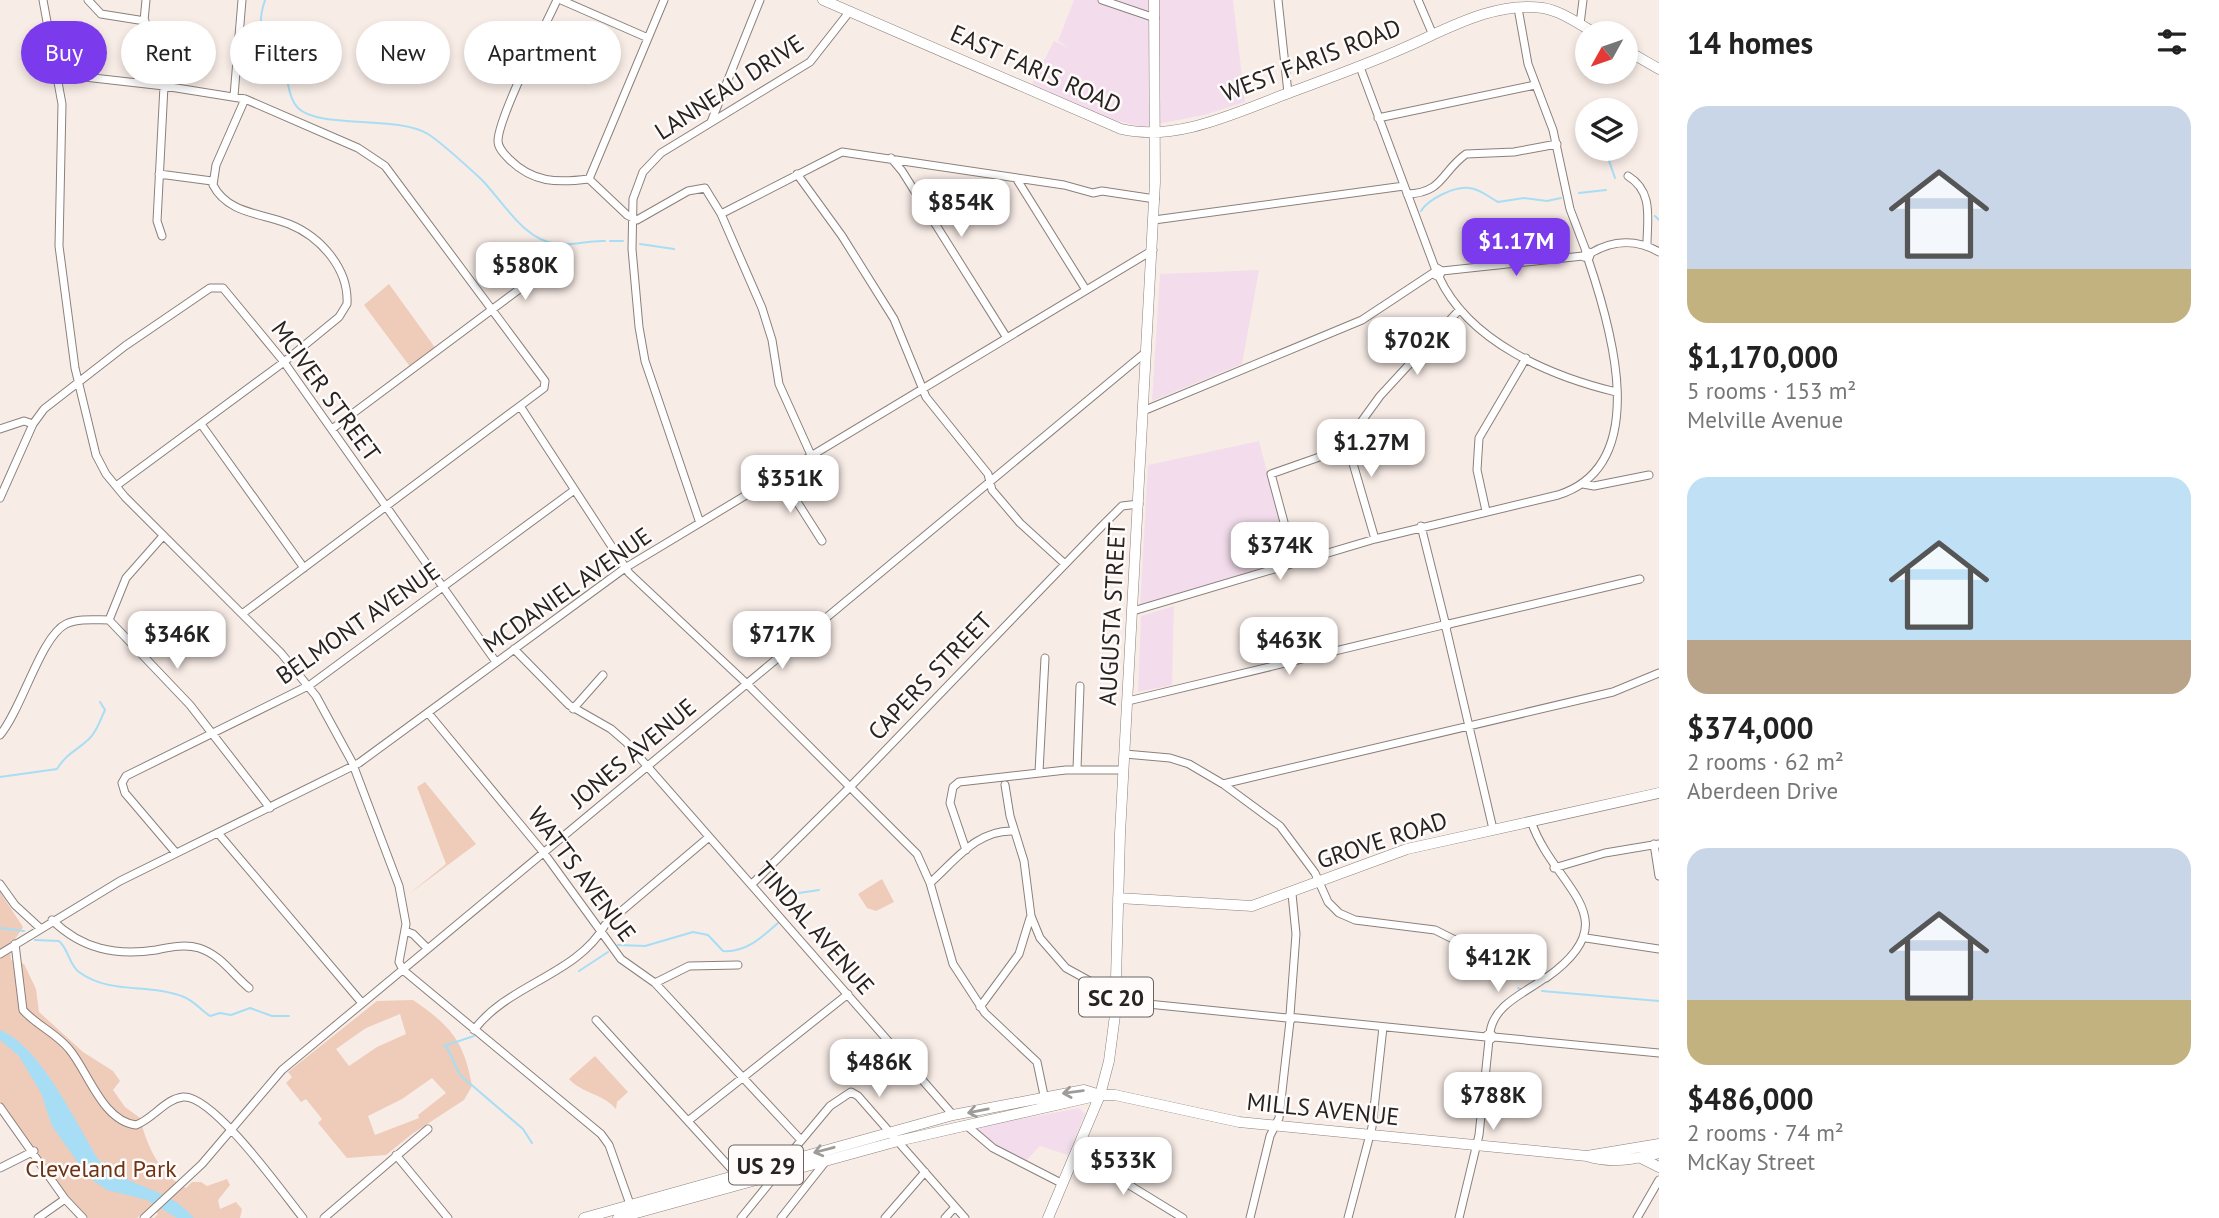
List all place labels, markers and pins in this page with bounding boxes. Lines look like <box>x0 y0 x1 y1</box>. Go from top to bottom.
pin: $854K <box>912 180 1010 239</box>
pin: $1.17M <box>1459 218 1573 278</box>
pin: $580K <box>476 243 574 302</box>
pin: $702K <box>1368 318 1466 377</box>
pin: $1.27M <box>1314 420 1428 479</box>
pin: $351K <box>741 456 839 515</box>
pin: $374K <box>1231 522 1329 582</box>
pin: $346K <box>128 612 226 671</box>
pin: $717K <box>733 612 831 671</box>
pin: $463K <box>1240 618 1338 677</box>
pin: $412K <box>1449 934 1547 994</box>
pin: $486K <box>830 1040 928 1099</box>
pin: $788K <box>1444 1072 1542 1132</box>
pin: $533K <box>1074 1138 1172 1197</box>

